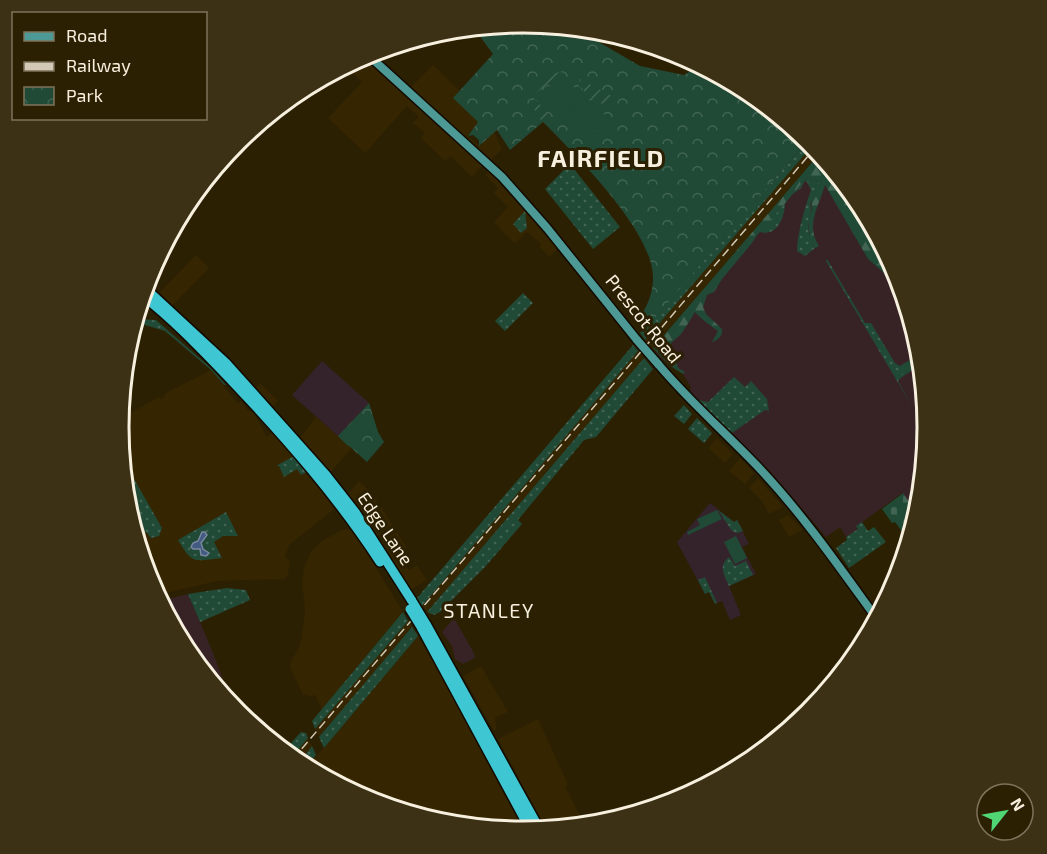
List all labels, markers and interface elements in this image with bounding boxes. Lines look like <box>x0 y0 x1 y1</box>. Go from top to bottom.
legend <box>12 12 207 120</box>
text: Road <box>66 24 107 46</box>
text: Railway <box>66 54 131 76</box>
text: Park <box>66 84 103 106</box>
district label: FAIRFIELD <box>537 143 665 172</box>
street label: Prescot Road <box>601 270 686 367</box>
street label: Edge Lane <box>353 488 418 569</box>
district label: STANLEY <box>443 598 535 622</box>
north arrow <box>975 782 1035 842</box>
text: N <box>1007 794 1029 814</box>

